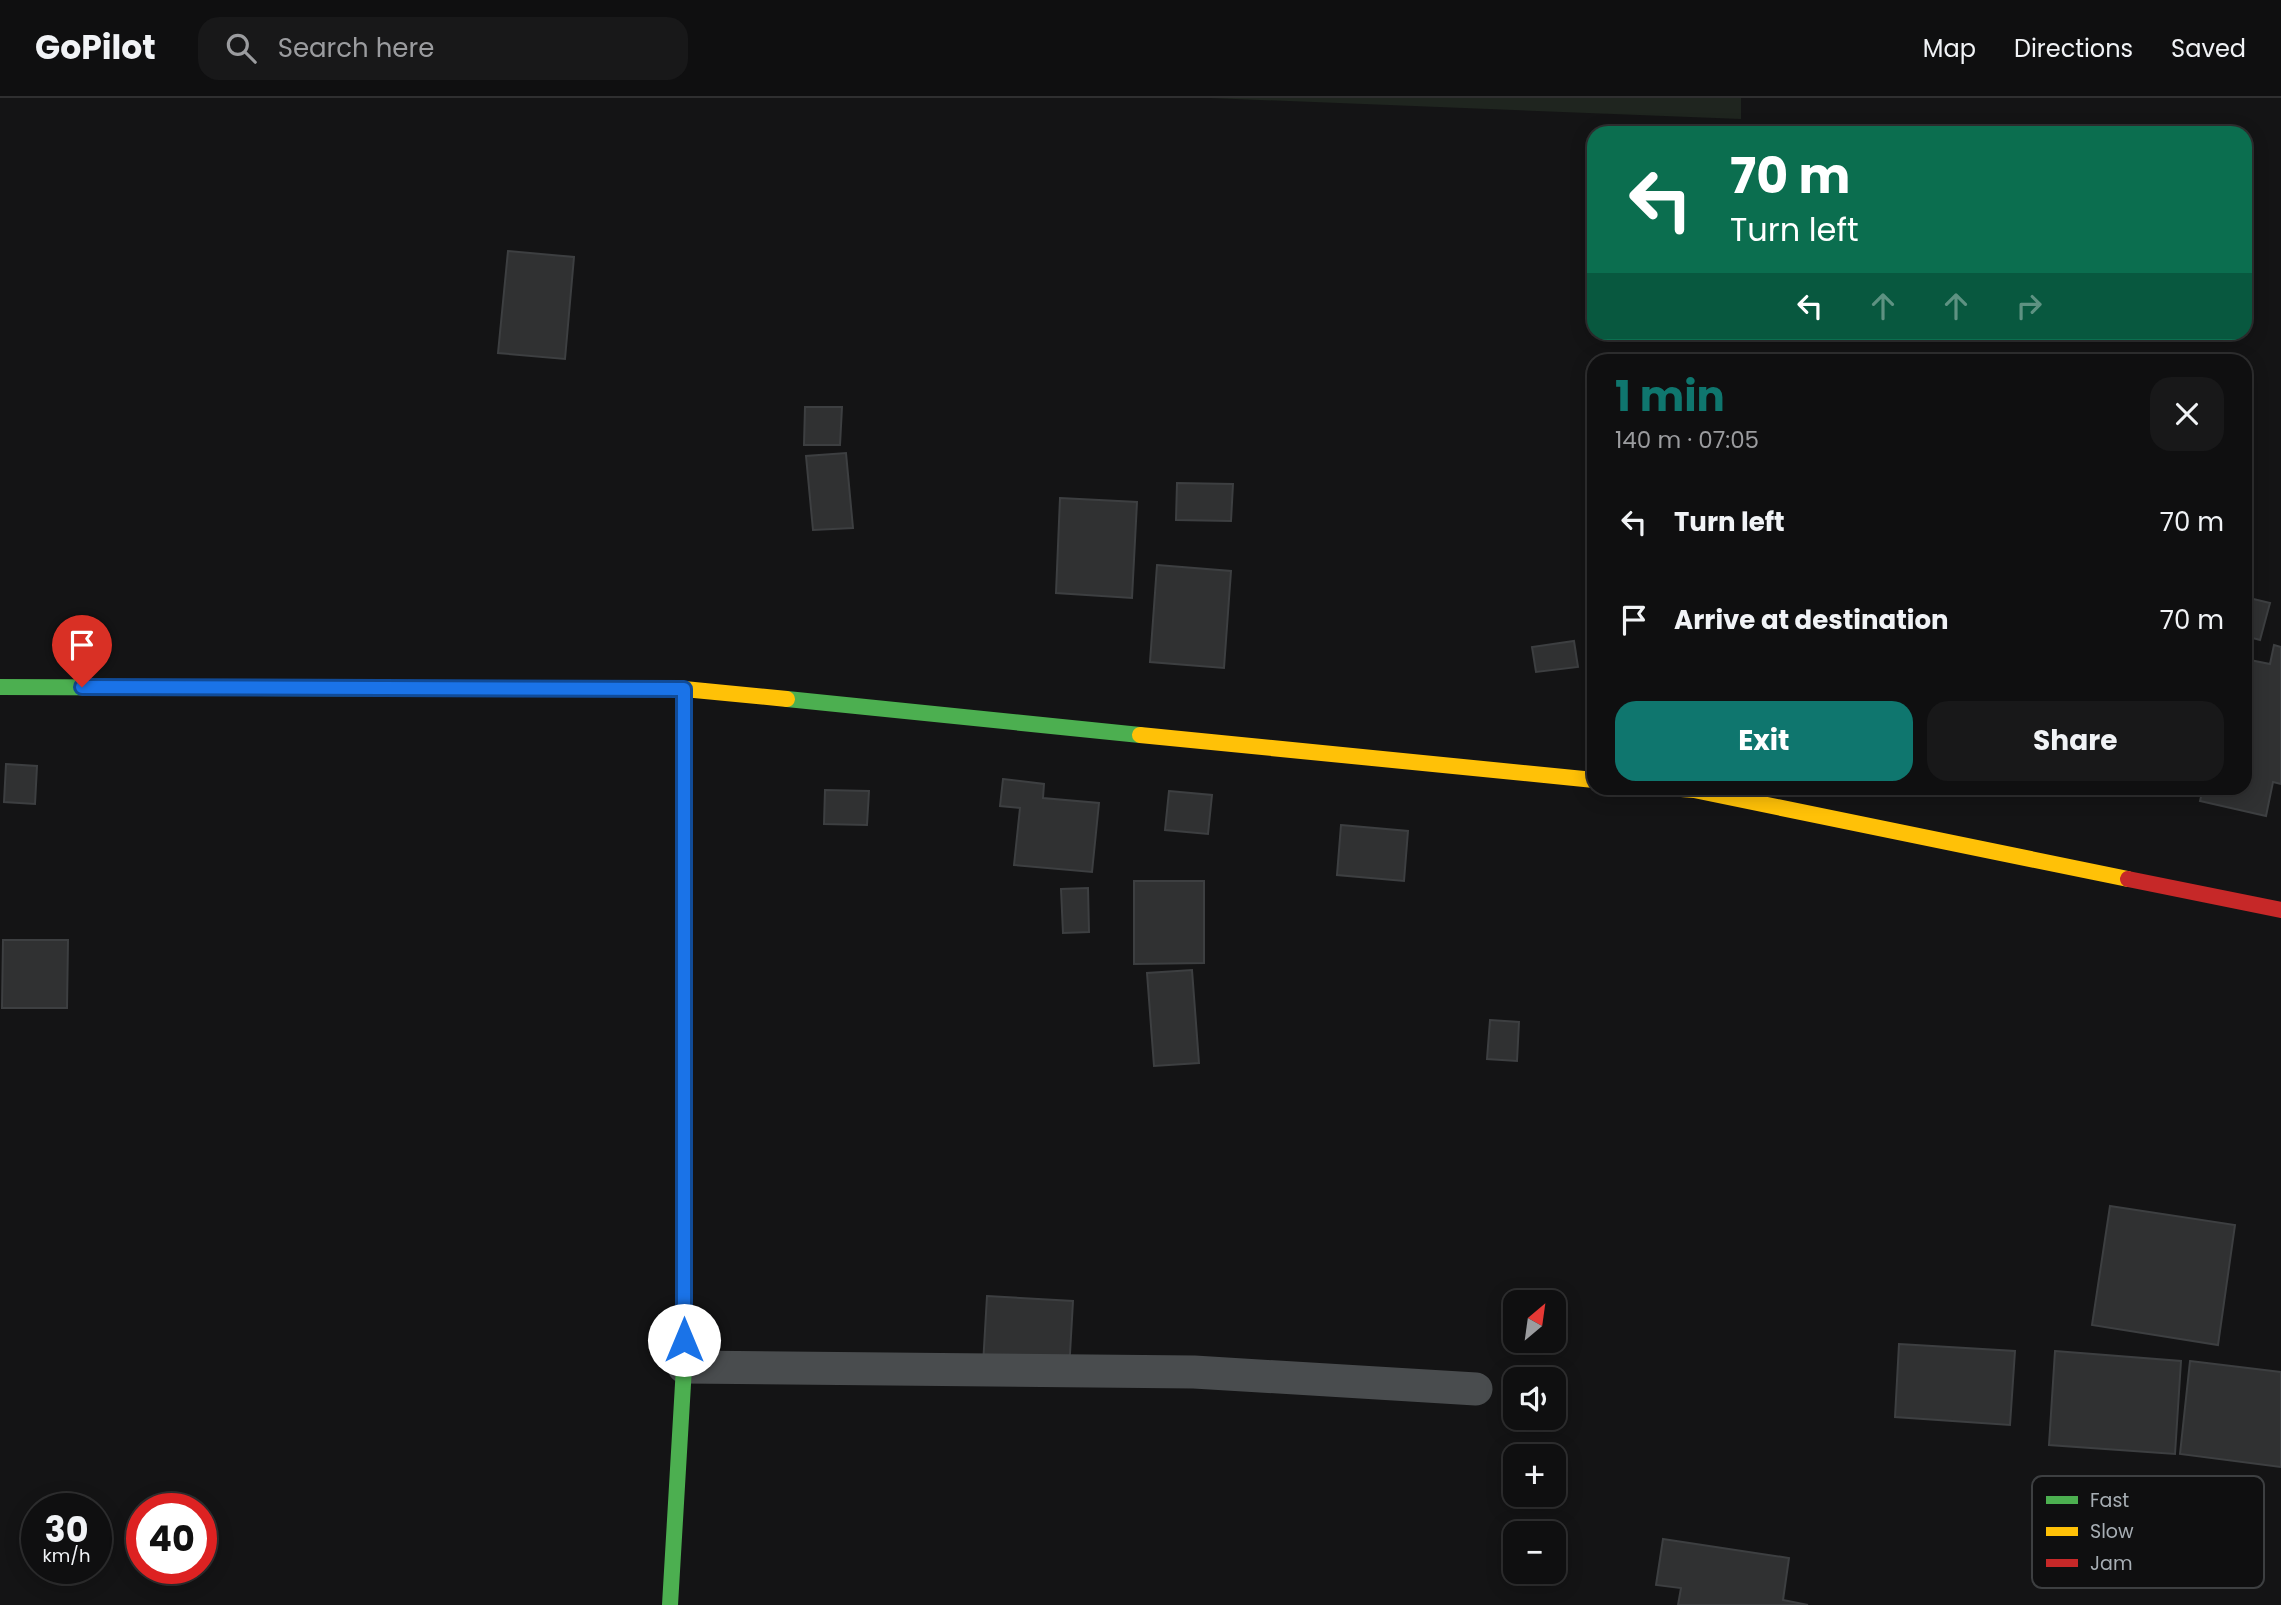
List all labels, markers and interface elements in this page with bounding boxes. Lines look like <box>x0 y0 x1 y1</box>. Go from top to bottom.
search box <box>198 17 688 80</box>
text: GoPilot <box>35 24 156 71</box>
icon: search <box>222 29 260 67</box>
text: Search here <box>278 30 434 66</box>
text: Map <box>1923 32 1976 65</box>
text: Directions <box>2014 32 2133 65</box>
text: Saved <box>2171 32 2246 65</box>
text: 70 m <box>1730 142 1850 210</box>
icon: left <box>1615 154 1706 245</box>
text: Turn left <box>1730 207 1859 252</box>
icon: left <box>1791 287 1829 325</box>
icon: ahead <box>1864 287 1902 325</box>
icon: ahead <box>1937 287 1975 325</box>
icon: right <box>2010 287 2048 325</box>
text: 1 min <box>1615 367 1725 426</box>
button: close <box>2150 377 2224 451</box>
text: 140 m · 07:05 <box>1615 424 1759 456</box>
icon: left <box>1615 503 1653 541</box>
text: Turn left <box>1674 504 1785 540</box>
text: 70 m <box>2160 504 2224 540</box>
icon: arrive <box>1615 601 1653 639</box>
text: Arrive at destination <box>1674 602 1949 638</box>
text: 70 m <box>2160 602 2224 638</box>
pin <box>52 615 112 687</box>
icon: arrive <box>63 626 101 664</box>
button: Exit <box>1615 701 1913 781</box>
button: Share <box>1927 701 2224 781</box>
north arrow <box>1503 1290 1566 1353</box>
map controls <box>1503 1290 1566 1584</box>
position arrow <box>647 1303 721 1377</box>
button: sound <box>1503 1367 1566 1430</box>
button: + <box>1503 1444 1566 1507</box>
legend <box>2032 1476 2264 1588</box>
text: Fast <box>2090 1487 2129 1514</box>
speed limit sign: 40 <box>126 1493 217 1584</box>
text: 30 <box>45 1505 89 1554</box>
text: Slow <box>2090 1518 2134 1545</box>
button: − <box>1503 1521 1566 1584</box>
text: km/h <box>43 1543 90 1568</box>
text: Jam <box>2090 1550 2132 1577</box>

